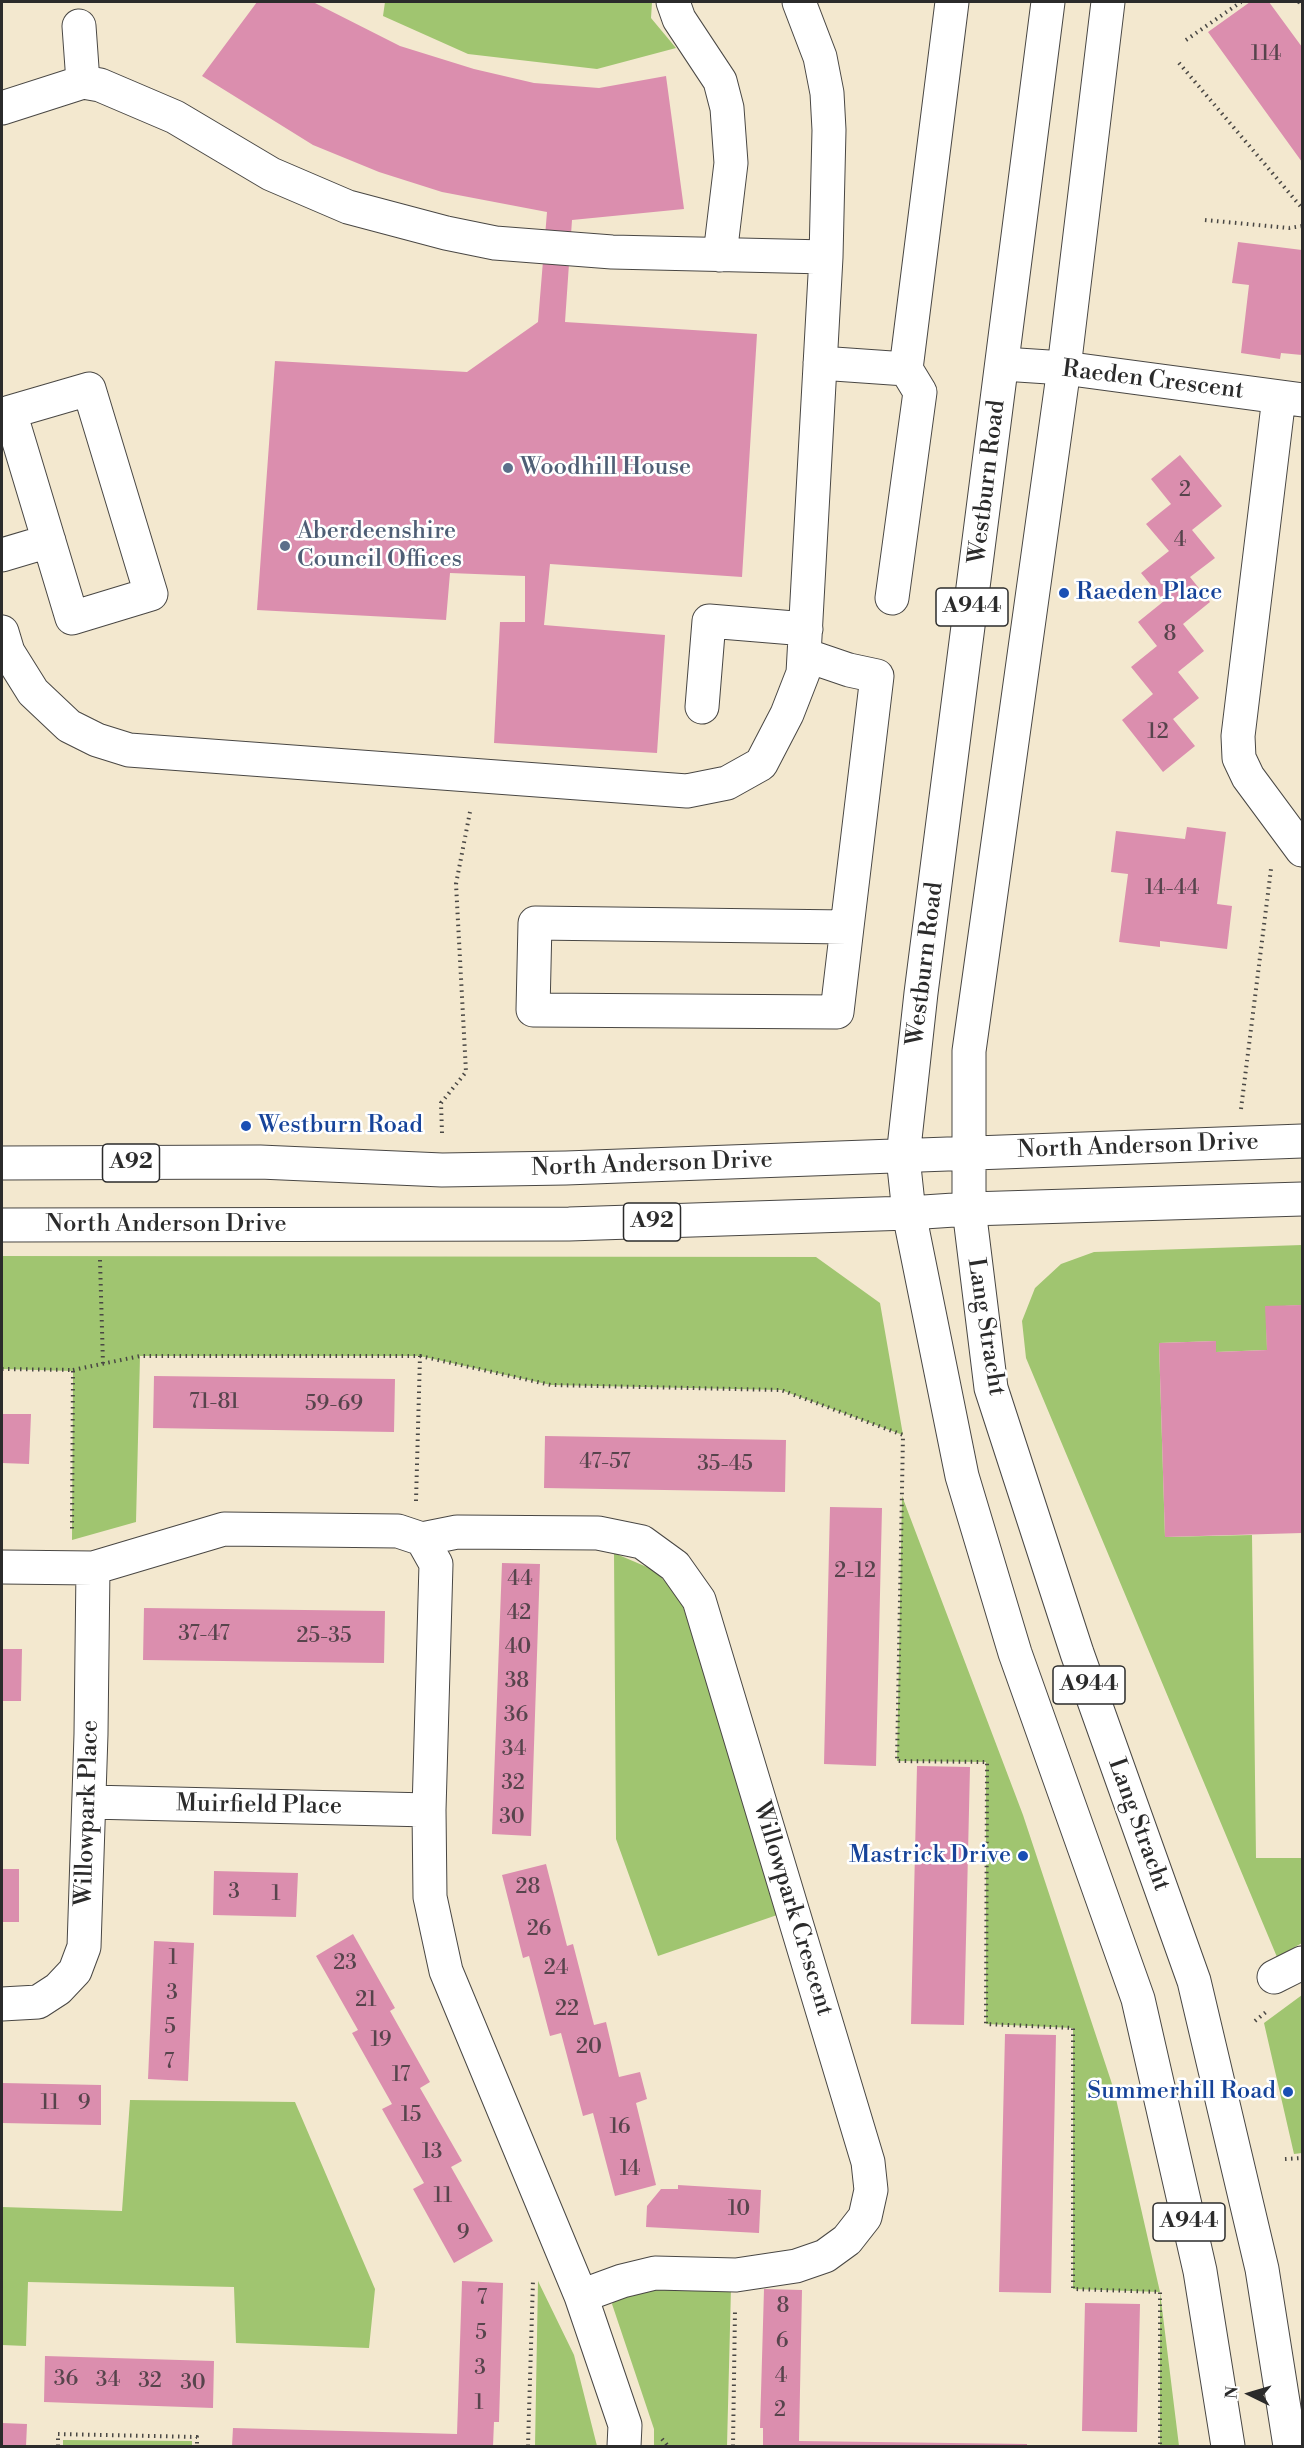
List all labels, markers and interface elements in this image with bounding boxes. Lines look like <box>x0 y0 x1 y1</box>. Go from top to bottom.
house number: 114 <box>1251 42 1281 68</box>
street label: Raeden Crescent <box>1061 356 1245 406</box>
street label: Westburn Road <box>964 398 1012 566</box>
place label: Woodhill House <box>520 454 691 482</box>
marker: Woodhill House <box>501 461 515 475</box>
house number: 2 <box>1179 478 1191 504</box>
place label: Aberdeenshire Council Offices <box>297 518 462 574</box>
house number: 4 <box>1174 528 1186 554</box>
marker: Aberdeenshire Council Offices <box>278 539 292 553</box>
place label: Raeden Place <box>1076 579 1222 607</box>
marker: Raeden Place <box>1057 586 1071 600</box>
road number: A944 <box>936 588 1008 626</box>
house number: 8 <box>1164 622 1176 648</box>
house number: 12 <box>1147 720 1169 746</box>
house number: 14-44 <box>1145 876 1199 902</box>
street label: Westburn Road <box>902 880 950 1048</box>
place label: Westburn Road <box>258 1112 423 1140</box>
marker: Westburn Road <box>239 1119 253 1133</box>
street label: North Anderson Drive <box>1017 1128 1259 1166</box>
road number: A92 <box>102 1144 160 1182</box>
street label: North Anderson Drive <box>531 1146 773 1184</box>
road number: A92 <box>624 1203 680 1241</box>
street label: North Anderson Drive <box>45 1211 287 1239</box>
street label: Lang Stracht <box>960 1256 1010 1398</box>
house number: 71-81 <box>189 1390 239 1416</box>
house number: 59-69 <box>305 1392 363 1418</box>
house number: 47-57 <box>579 1450 631 1476</box>
house number: 35-45 <box>697 1452 753 1478</box>
house number: 2-12 <box>834 1559 876 1585</box>
house number: 44 <box>507 1567 533 1593</box>
house number: 42 <box>507 1601 531 1627</box>
house number: 37-47 <box>178 1622 230 1648</box>
house number: 25-35 <box>297 1624 351 1650</box>
house number: 40 <box>505 1635 531 1661</box>
road number: A944 <box>1053 1666 1125 1704</box>
house number: 38 <box>505 1669 529 1695</box>
house number: 36 <box>504 1703 528 1729</box>
street label: Willowpark Place <box>70 1720 106 1906</box>
house number: 34 <box>502 1737 526 1763</box>
street label: Lang Stracht <box>1101 1755 1175 1895</box>
house number: 32 <box>501 1771 525 1797</box>
street label: Muirfield Place <box>176 1790 342 1822</box>
street label: Willowpark Crescent <box>746 1798 838 2020</box>
house number: 30 <box>499 1805 525 1831</box>
place label: Mastrick Drive <box>849 1842 1011 1870</box>
marker: Mastrick Drive <box>1016 1849 1030 1863</box>
house number: 28 <box>516 1875 540 1901</box>
house number: 3 <box>228 1880 240 1906</box>
house number: 1 <box>271 1882 281 1908</box>
house number: 26 <box>527 1917 551 1943</box>
house number: 1 <box>168 1946 178 1972</box>
house number: 23 <box>333 1951 357 1977</box>
house number: 24 <box>544 1956 568 1982</box>
house number: 3 <box>166 1981 178 2007</box>
house number: 21 <box>355 1988 377 2014</box>
house number: 22 <box>555 1997 579 2023</box>
house number: 5 <box>164 2015 176 2041</box>
house number: 19 <box>370 2028 392 2054</box>
house number: 20 <box>576 2035 602 2061</box>
house number: 7 <box>164 2050 174 2076</box>
house number: 17 <box>392 2063 410 2089</box>
place label: Summerhill Road <box>1087 2078 1276 2106</box>
marker: Summerhill Road <box>1281 2085 1295 2099</box>
house number: 11 <box>41 2091 59 2117</box>
house number: 9 <box>78 2091 90 2117</box>
house number: 15 <box>401 2103 421 2129</box>
house number: 16 <box>609 2115 631 2141</box>
house number: 13 <box>422 2140 442 2166</box>
house number: 14 <box>620 2157 640 2183</box>
house number: 11 <box>434 2184 452 2210</box>
house number: 10 <box>728 2197 750 2223</box>
road number: A944 <box>1153 2203 1225 2241</box>
house number: 9 <box>457 2221 469 2247</box>
house number: 7 <box>477 2286 487 2312</box>
house number: 8 <box>777 2294 789 2320</box>
house number: 5 <box>475 2321 487 2347</box>
house number: 6 <box>776 2329 788 2355</box>
house number: 3 <box>474 2356 486 2382</box>
house number: 4 <box>775 2364 787 2390</box>
north arrow <box>1220 2364 1280 2424</box>
house number: 36 <box>54 2367 78 2393</box>
house number: 34 <box>96 2368 120 2394</box>
house number: 32 <box>138 2369 162 2395</box>
house number: 30 <box>180 2371 206 2397</box>
text: N <box>1222 2385 1243 2400</box>
house number: 1 <box>474 2391 484 2417</box>
house number: 2 <box>774 2398 786 2424</box>

